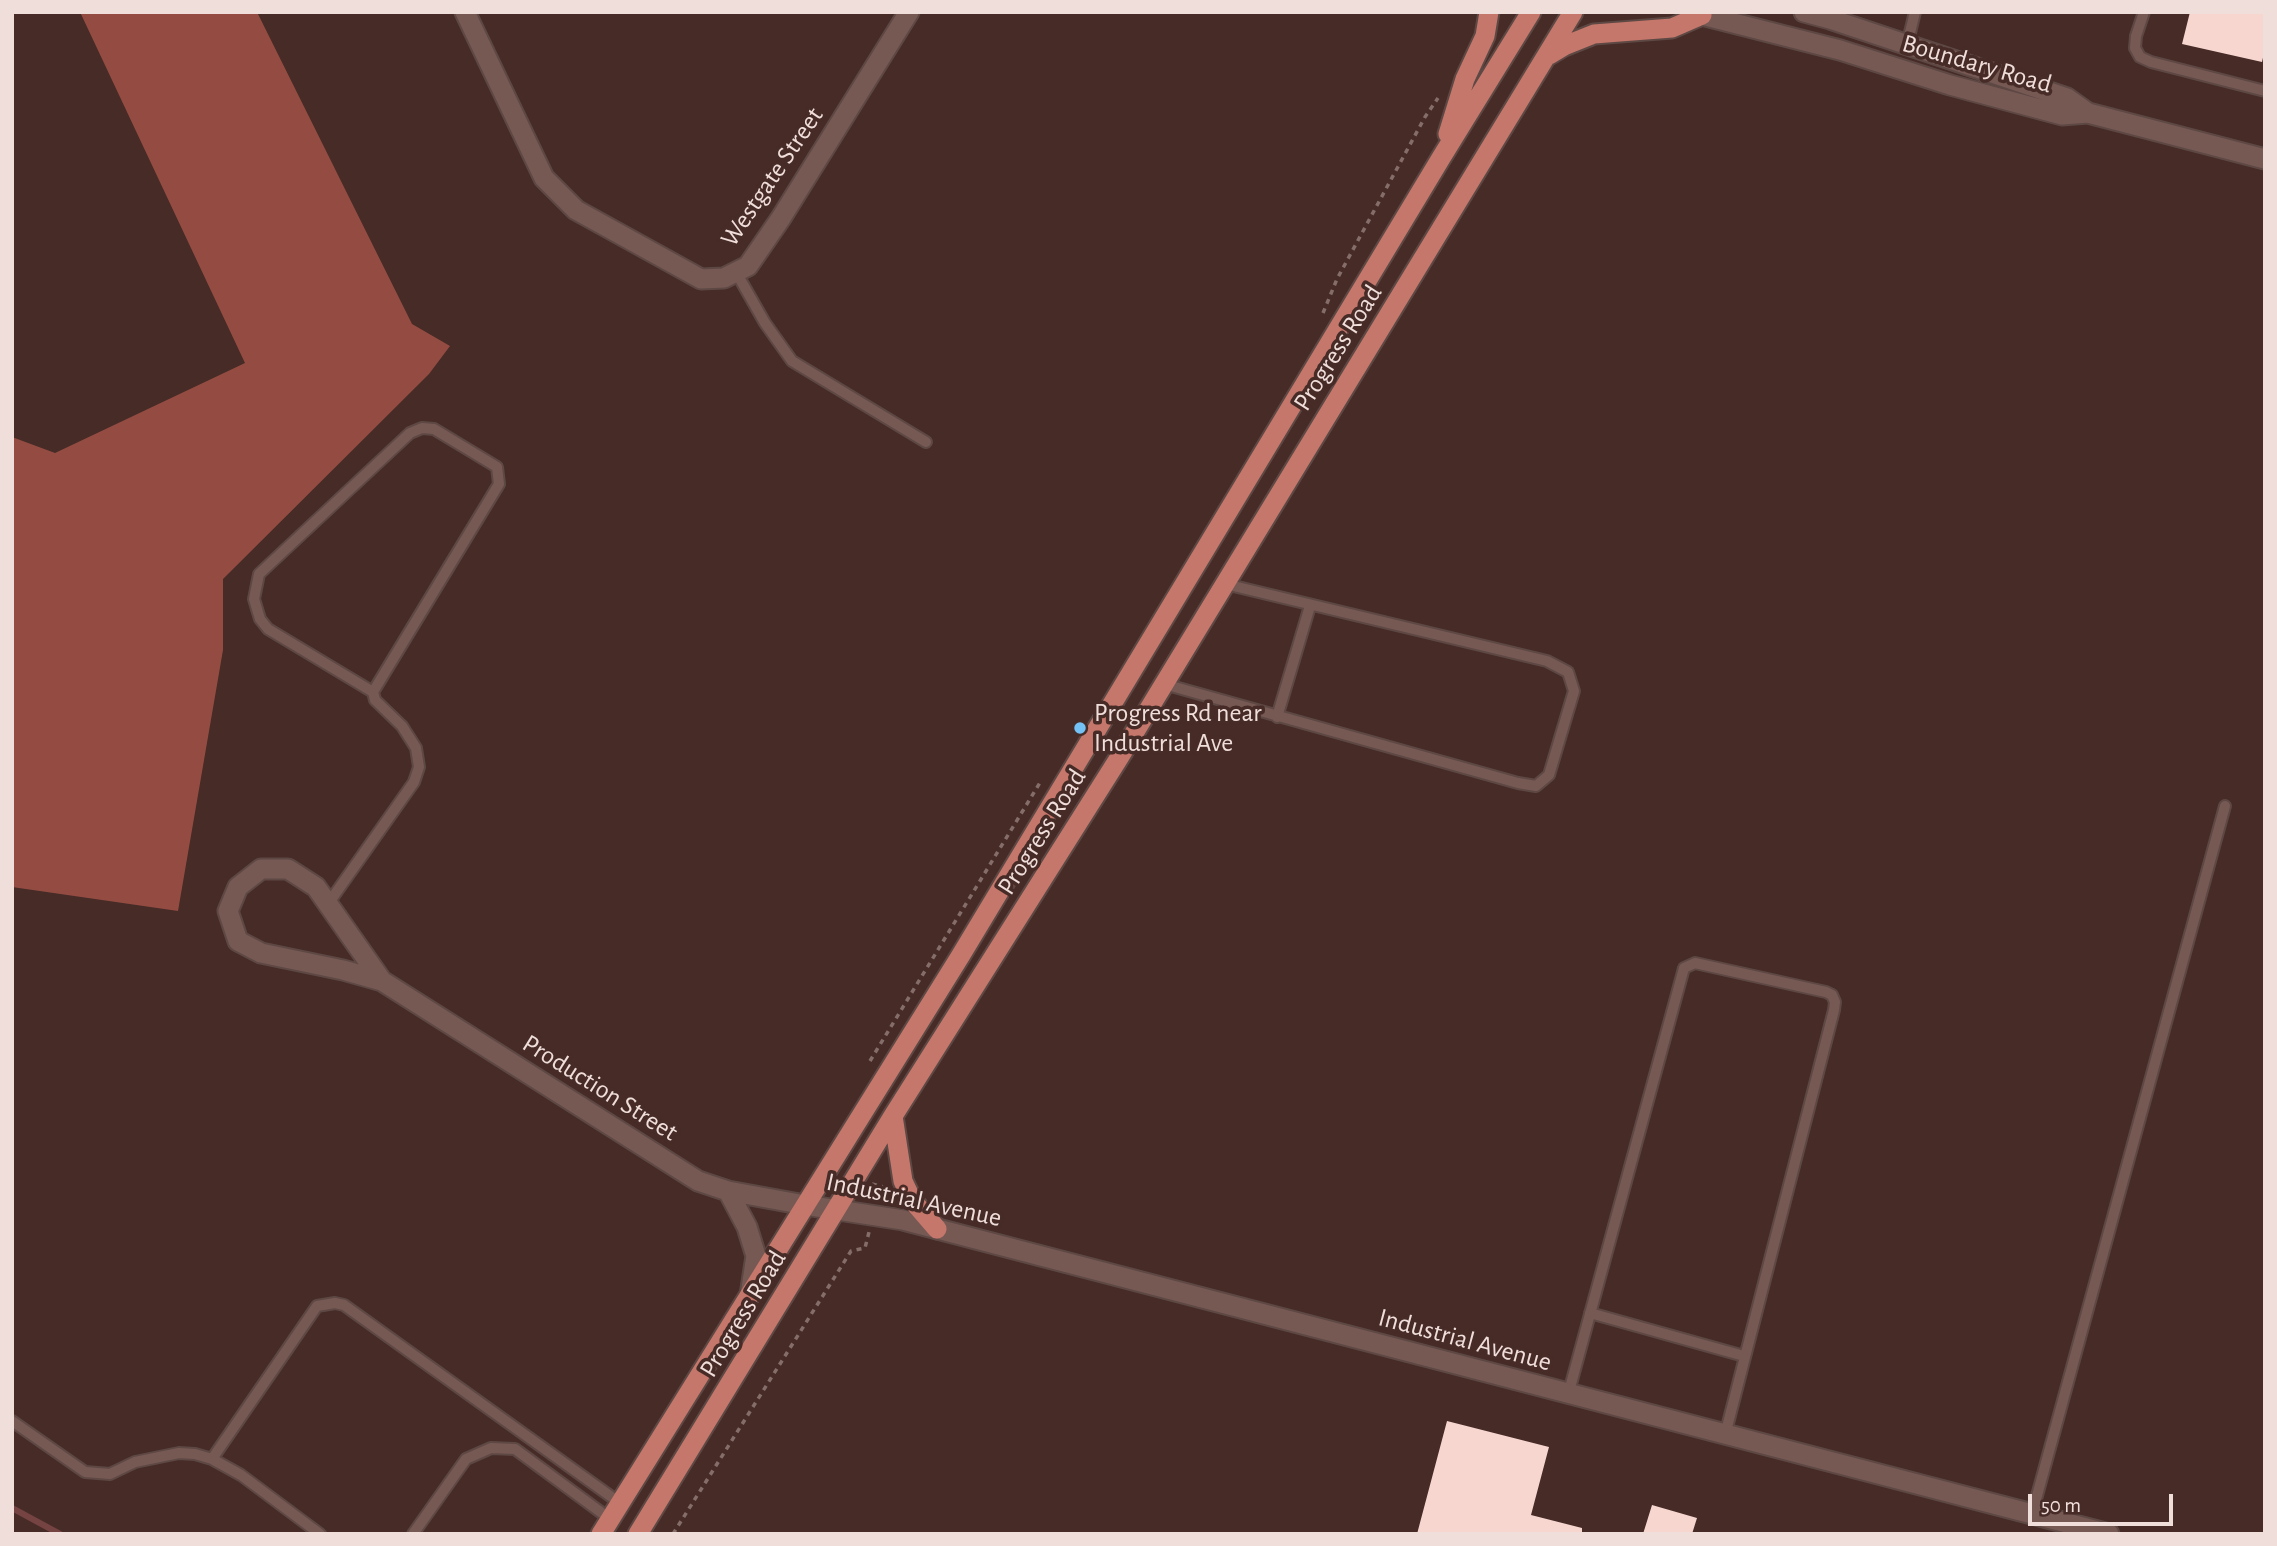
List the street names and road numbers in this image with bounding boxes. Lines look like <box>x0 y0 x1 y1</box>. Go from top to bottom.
street label: Boundary Road <box>1899 28 2055 100</box>
street label: Westgate Street <box>714 101 830 253</box>
street label: Progress Road <box>1287 279 1389 417</box>
street label: Progress Road <box>991 763 1093 901</box>
street label: Production Street <box>517 1028 683 1148</box>
street label: Industrial Avenue <box>824 1166 1004 1234</box>
street label: Progress Road <box>693 1245 793 1383</box>
street label: Industrial Avenue <box>1375 1302 1555 1378</box>

